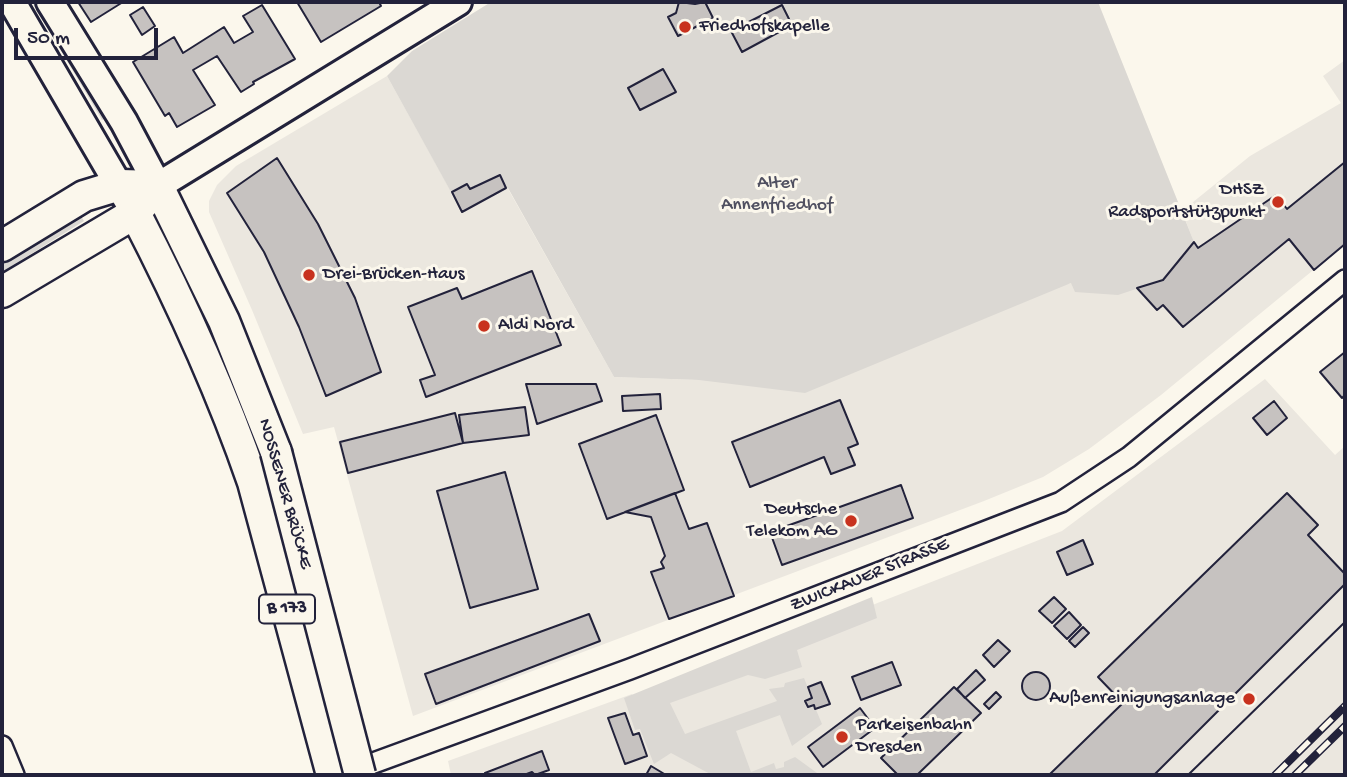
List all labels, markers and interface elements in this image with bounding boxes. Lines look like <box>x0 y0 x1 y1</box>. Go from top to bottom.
scale bar <box>18 14 161 58</box>
place label: Friedhofskapelle <box>699 16 830 38</box>
marker: Friedhofskapelle <box>677 19 693 35</box>
text: 50 m <box>27 27 70 52</box>
park label: Alter Annenfriedhof <box>721 173 833 217</box>
place label: DHSZ Radsportstützpunkt <box>1108 180 1264 224</box>
marker: DHSZ Radsportstützpunkt <box>1270 194 1286 210</box>
place label: Drei-Brücken-Haus <box>323 264 464 286</box>
marker: Drei-Brücken-Haus <box>301 267 317 283</box>
place label: Aldi Nord <box>498 315 573 337</box>
marker: Aldi Nord <box>476 318 492 334</box>
street label: NOSSENER BRÜCKE <box>252 416 316 572</box>
place label: Deutsche Telekom AG <box>746 499 837 543</box>
marker: Deutsche Telekom AG <box>843 513 859 529</box>
street label: ZWICKAUER STRASSE <box>787 534 953 618</box>
road number: B 173 <box>259 594 315 624</box>
place label: Außenreinigungsanlage <box>1049 688 1235 710</box>
marker: Außenreinigungsanlage <box>1241 691 1257 707</box>
place label: Parkeisenbahn Dresden <box>856 715 972 759</box>
marker: Parkeisenbahn Dresden <box>834 729 850 745</box>

